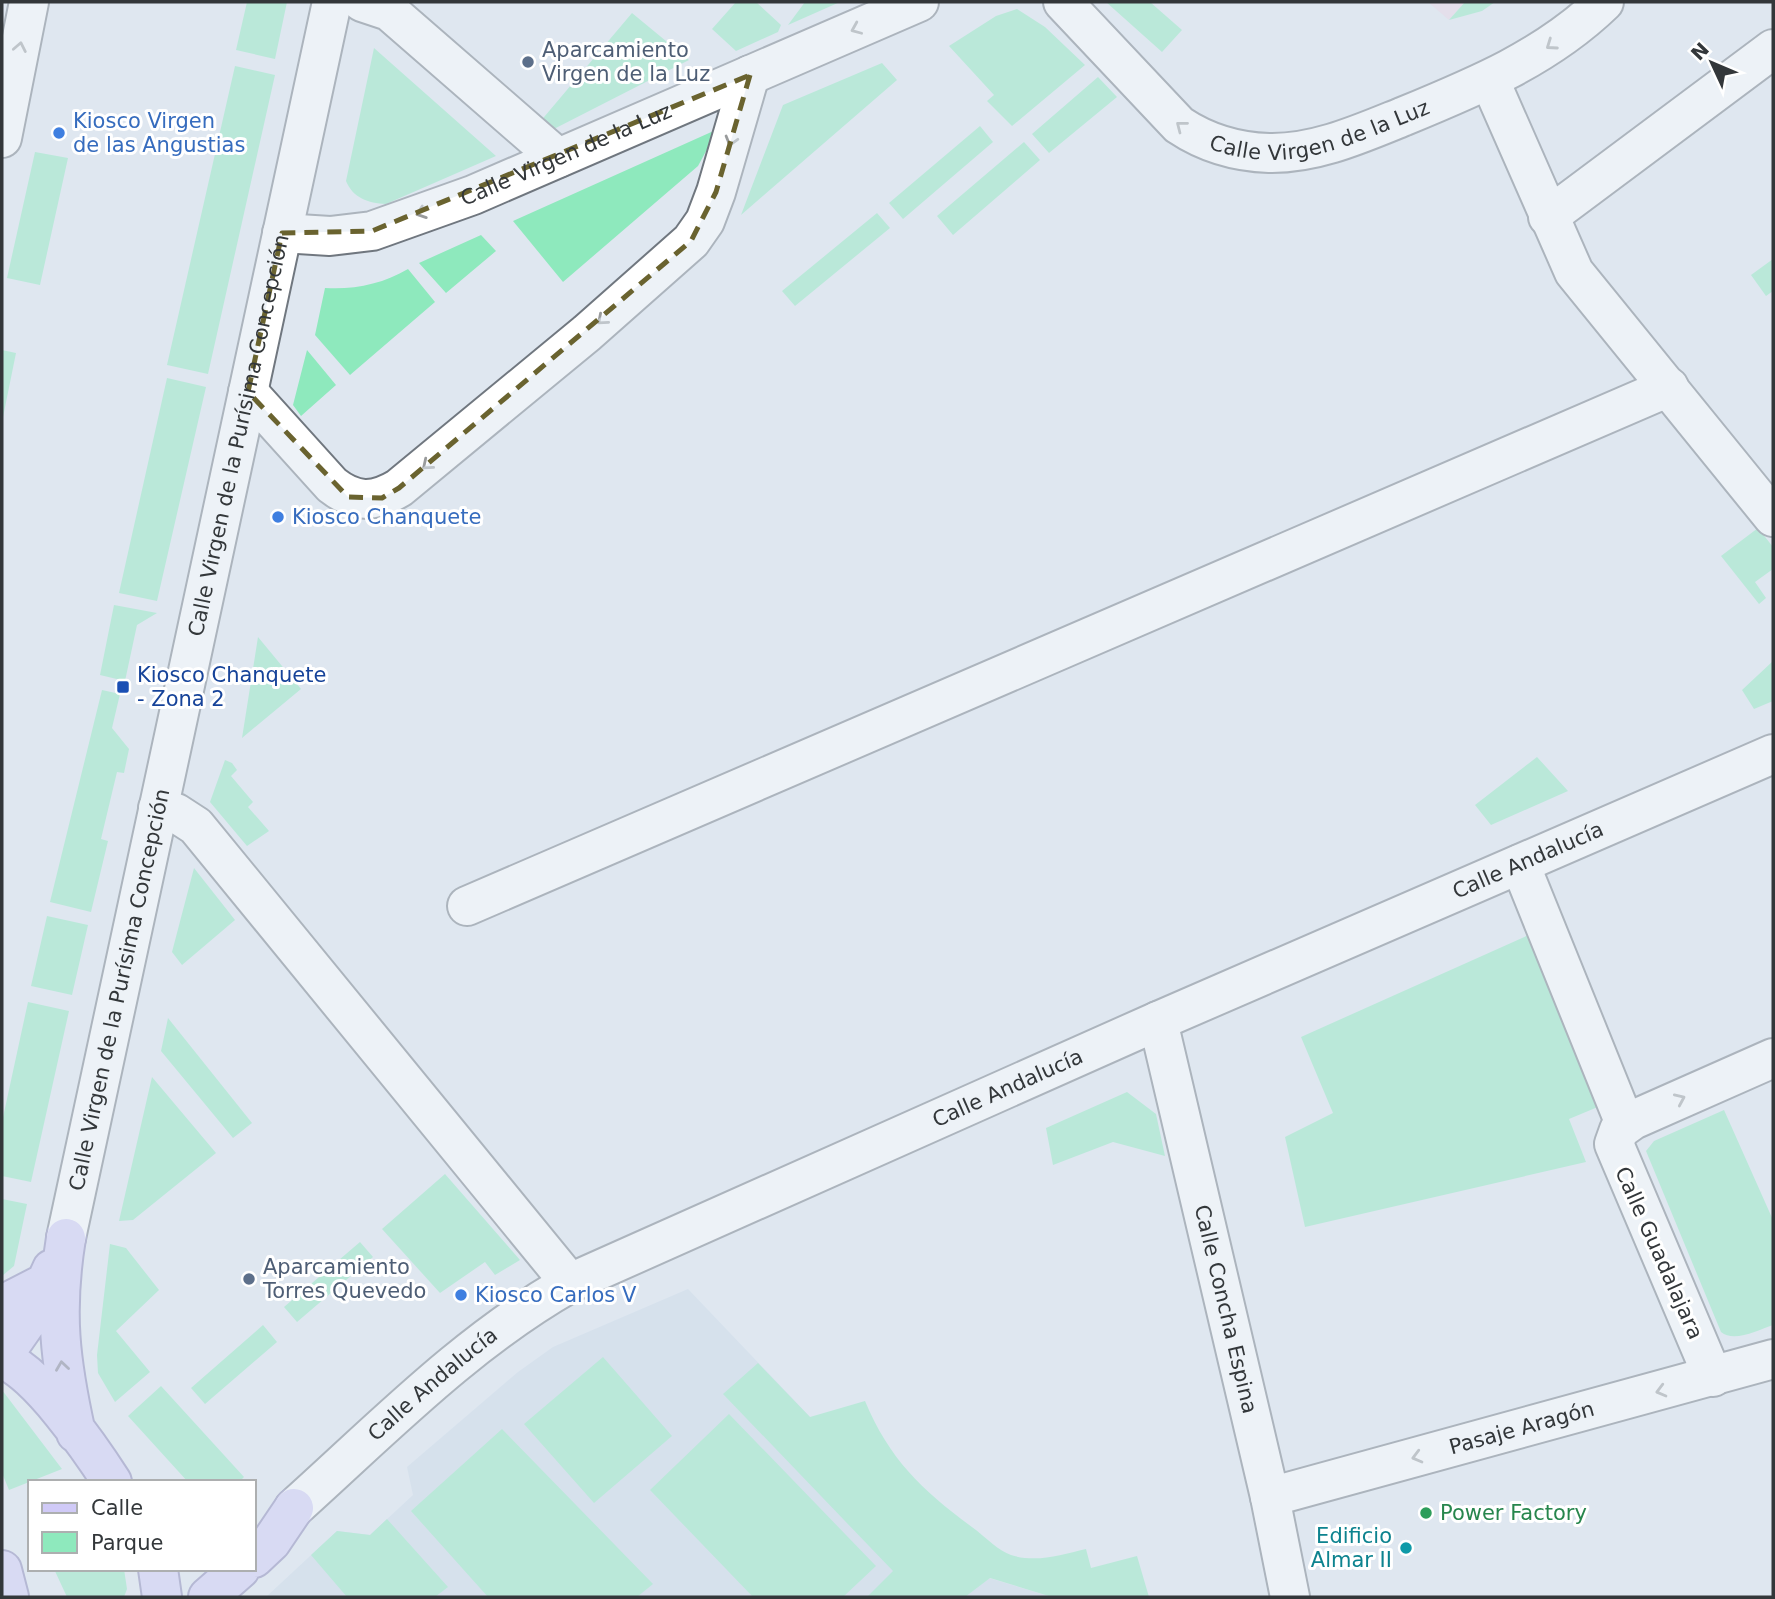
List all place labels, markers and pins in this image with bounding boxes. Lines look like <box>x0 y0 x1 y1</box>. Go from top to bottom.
place label: Aparcamiento Virgen de la Luz <box>542 38 710 86</box>
marker: Aparcamiento Virgen de la Luz <box>520 54 536 70</box>
place label: Kiosco Virgen de las Angustias <box>73 109 245 157</box>
marker: Kiosco Virgen de las Angustias <box>51 125 67 141</box>
place label: Kiosco Chanquete <box>292 505 481 529</box>
marker: Kiosco Chanquete <box>270 509 286 525</box>
place label: Kiosco Chanquete - Zona 2 <box>137 663 326 711</box>
marker: Kiosco Chanquete - Zona 2 <box>115 679 131 695</box>
place label: Aparcamiento Torres Quevedo <box>262 1255 426 1303</box>
marker: Aparcamiento Torres Quevedo <box>241 1271 257 1287</box>
place label: Kiosco Carlos V <box>475 1283 637 1307</box>
marker: Kiosco Carlos V <box>453 1287 469 1303</box>
place label: Power Factory <box>1440 1501 1587 1525</box>
marker: Power Factory <box>1418 1505 1434 1521</box>
place label: Edificio Almar II <box>1311 1524 1392 1572</box>
marker: Edificio Almar II <box>1398 1540 1414 1556</box>

